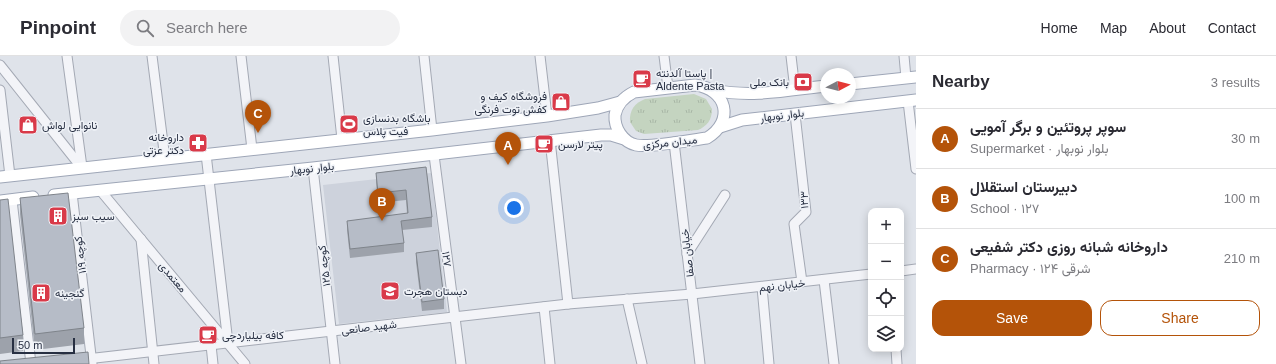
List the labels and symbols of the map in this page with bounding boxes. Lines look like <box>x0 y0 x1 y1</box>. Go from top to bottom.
place label: پاستا آلدنته | Aldente Pasta <box>656 67 725 92</box>
cafe icon: پاستا آلدنته | Aldente Pasta <box>631 68 653 90</box>
north arrow <box>820 68 856 104</box>
bank icon: بانک ملی <box>792 71 814 93</box>
place label: بانک ملی <box>750 76 789 89</box>
place label: فروشگاه کیف و کفش توت فرنگی <box>475 90 547 116</box>
shop icon: فروشگاه کیف و کفش توت فرنگی <box>550 91 572 113</box>
pin: C <box>245 100 271 133</box>
street label: بلوار نوبهار <box>758 106 805 125</box>
place label: باشگاه بدنسازی فیت پلاس <box>363 112 430 139</box>
sports icon: باشگاه بدنسازی فیت پلاس <box>338 113 360 135</box>
shop icon: نانوایی لواش <box>17 114 39 136</box>
place label: نانوایی لواش <box>42 119 97 132</box>
place label: داروخانه دکتر عزتی <box>143 131 184 157</box>
pharmacy icon: داروخانه دکتر عزتی <box>187 132 209 154</box>
pin: A <box>495 132 521 165</box>
cafe icon: پیتر لارسن <box>533 133 555 155</box>
street label: میدان مرکزی <box>642 133 698 152</box>
place label: پیتر لارسن <box>558 138 603 152</box>
street label: بلوار نوبهار <box>288 160 335 177</box>
pin: B <box>369 188 395 221</box>
street label: ۱۳۳ <box>798 191 810 209</box>
your location <box>504 198 524 218</box>
building icon: سیب سبز <box>47 205 69 227</box>
place label: سیب سبز <box>71 210 115 223</box>
street label: خیابان صفا <box>678 228 697 278</box>
street label: کوچه ۱۱۹ <box>72 235 90 274</box>
street label: کوچه ۱۲۵ <box>316 244 334 287</box>
street label: ۱۲۷ <box>440 251 454 268</box>
street label: معتمدی <box>156 259 189 295</box>
street label: خیابان نهم <box>758 277 806 295</box>
school or university icon: دبستان هجرت <box>379 280 401 302</box>
building icon: گنجینه <box>30 282 52 304</box>
place label: دبستان هجرت <box>404 285 468 298</box>
place label: گنجینه <box>55 287 85 300</box>
street label: شهید صانعی <box>341 318 398 337</box>
cafe icon: کافه بیلیاردچی <box>197 324 219 346</box>
place label: کافه بیلیاردچی <box>222 329 284 343</box>
scale bar <box>12 336 75 355</box>

